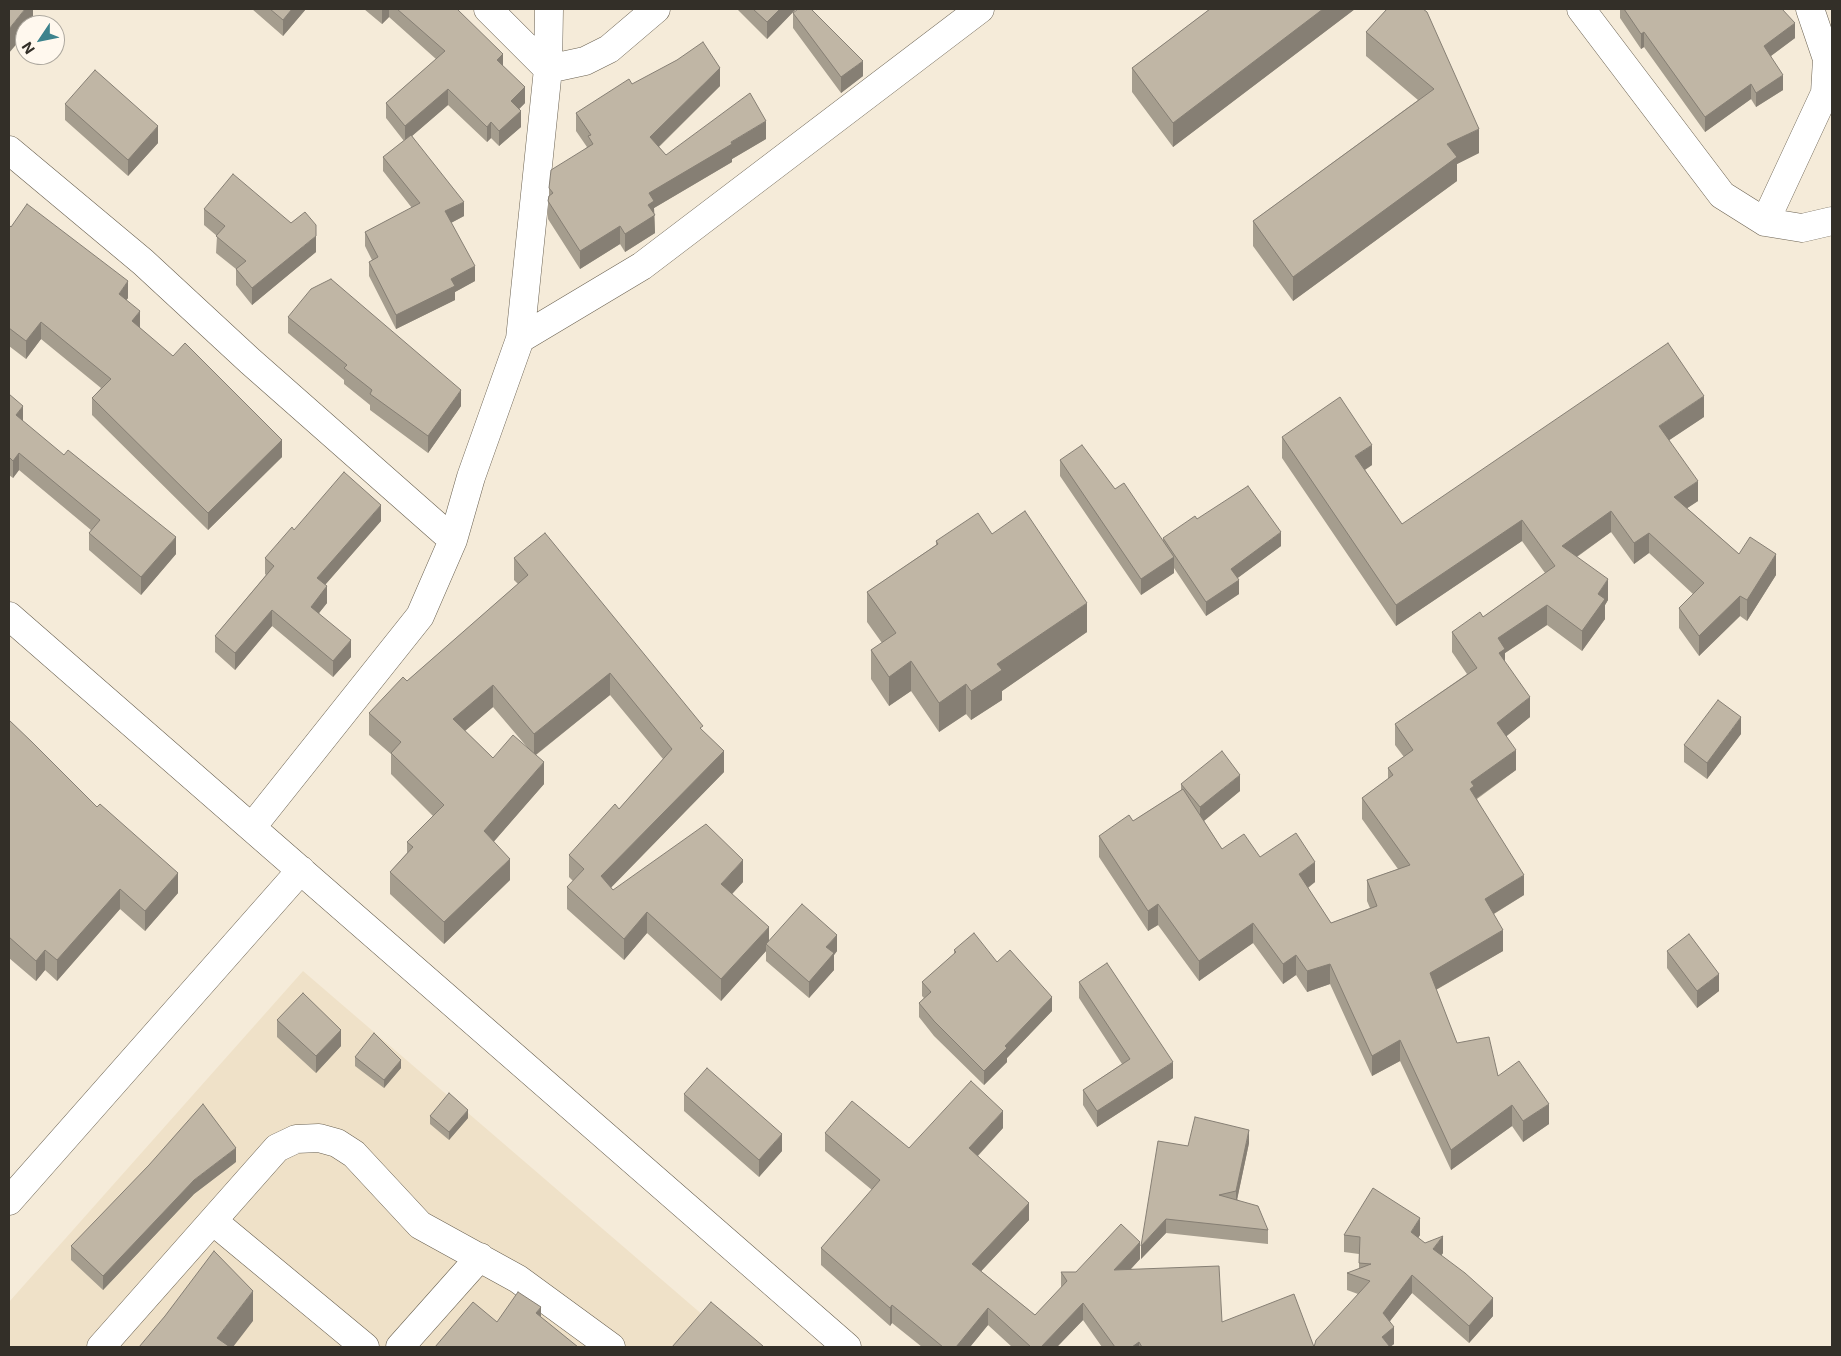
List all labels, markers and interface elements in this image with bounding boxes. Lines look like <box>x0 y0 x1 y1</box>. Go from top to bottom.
north arrow <box>15 15 65 65</box>
text: N <box>18 39 38 57</box>

